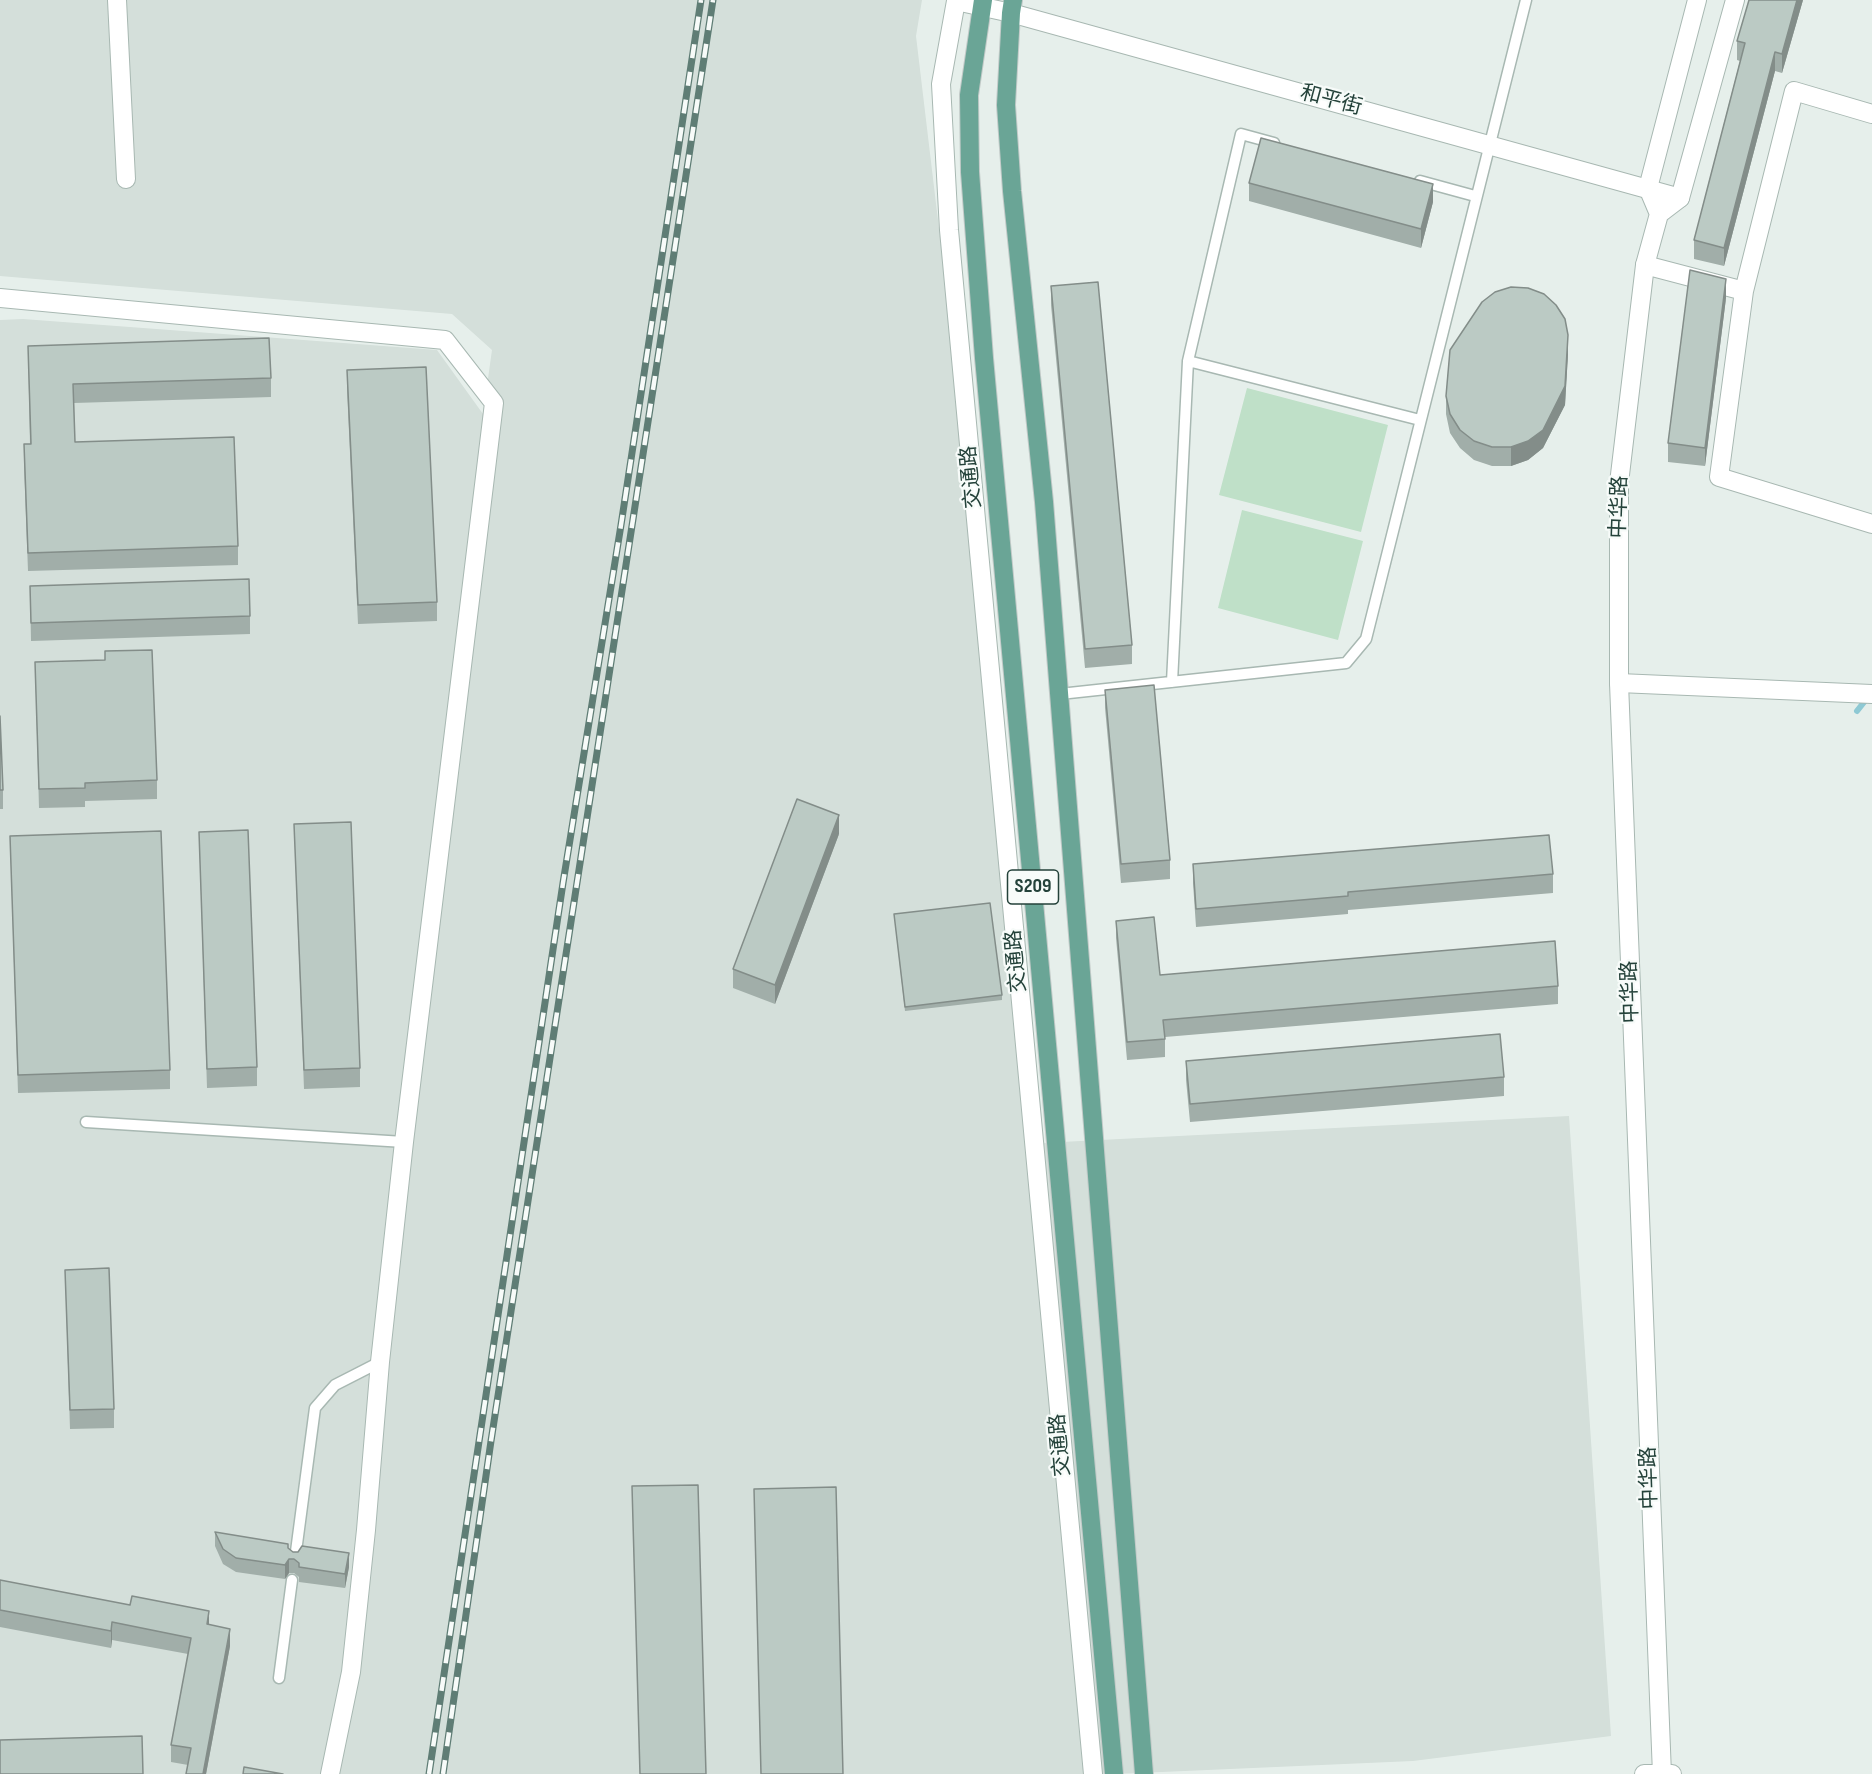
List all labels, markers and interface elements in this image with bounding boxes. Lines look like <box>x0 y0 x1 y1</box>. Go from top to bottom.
street label: 和平街 <box>1297 81 1365 121</box>
street label: 交通路 <box>957 445 987 509</box>
street label: 中华路 <box>1606 475 1634 539</box>
road number: S209 <box>1008 870 1058 904</box>
street label: 交通路 <box>1002 929 1032 993</box>
street label: 中华路 <box>1617 960 1645 1024</box>
street label: 交通路 <box>1046 1413 1076 1477</box>
street label: 中华路 <box>1636 1446 1664 1510</box>

